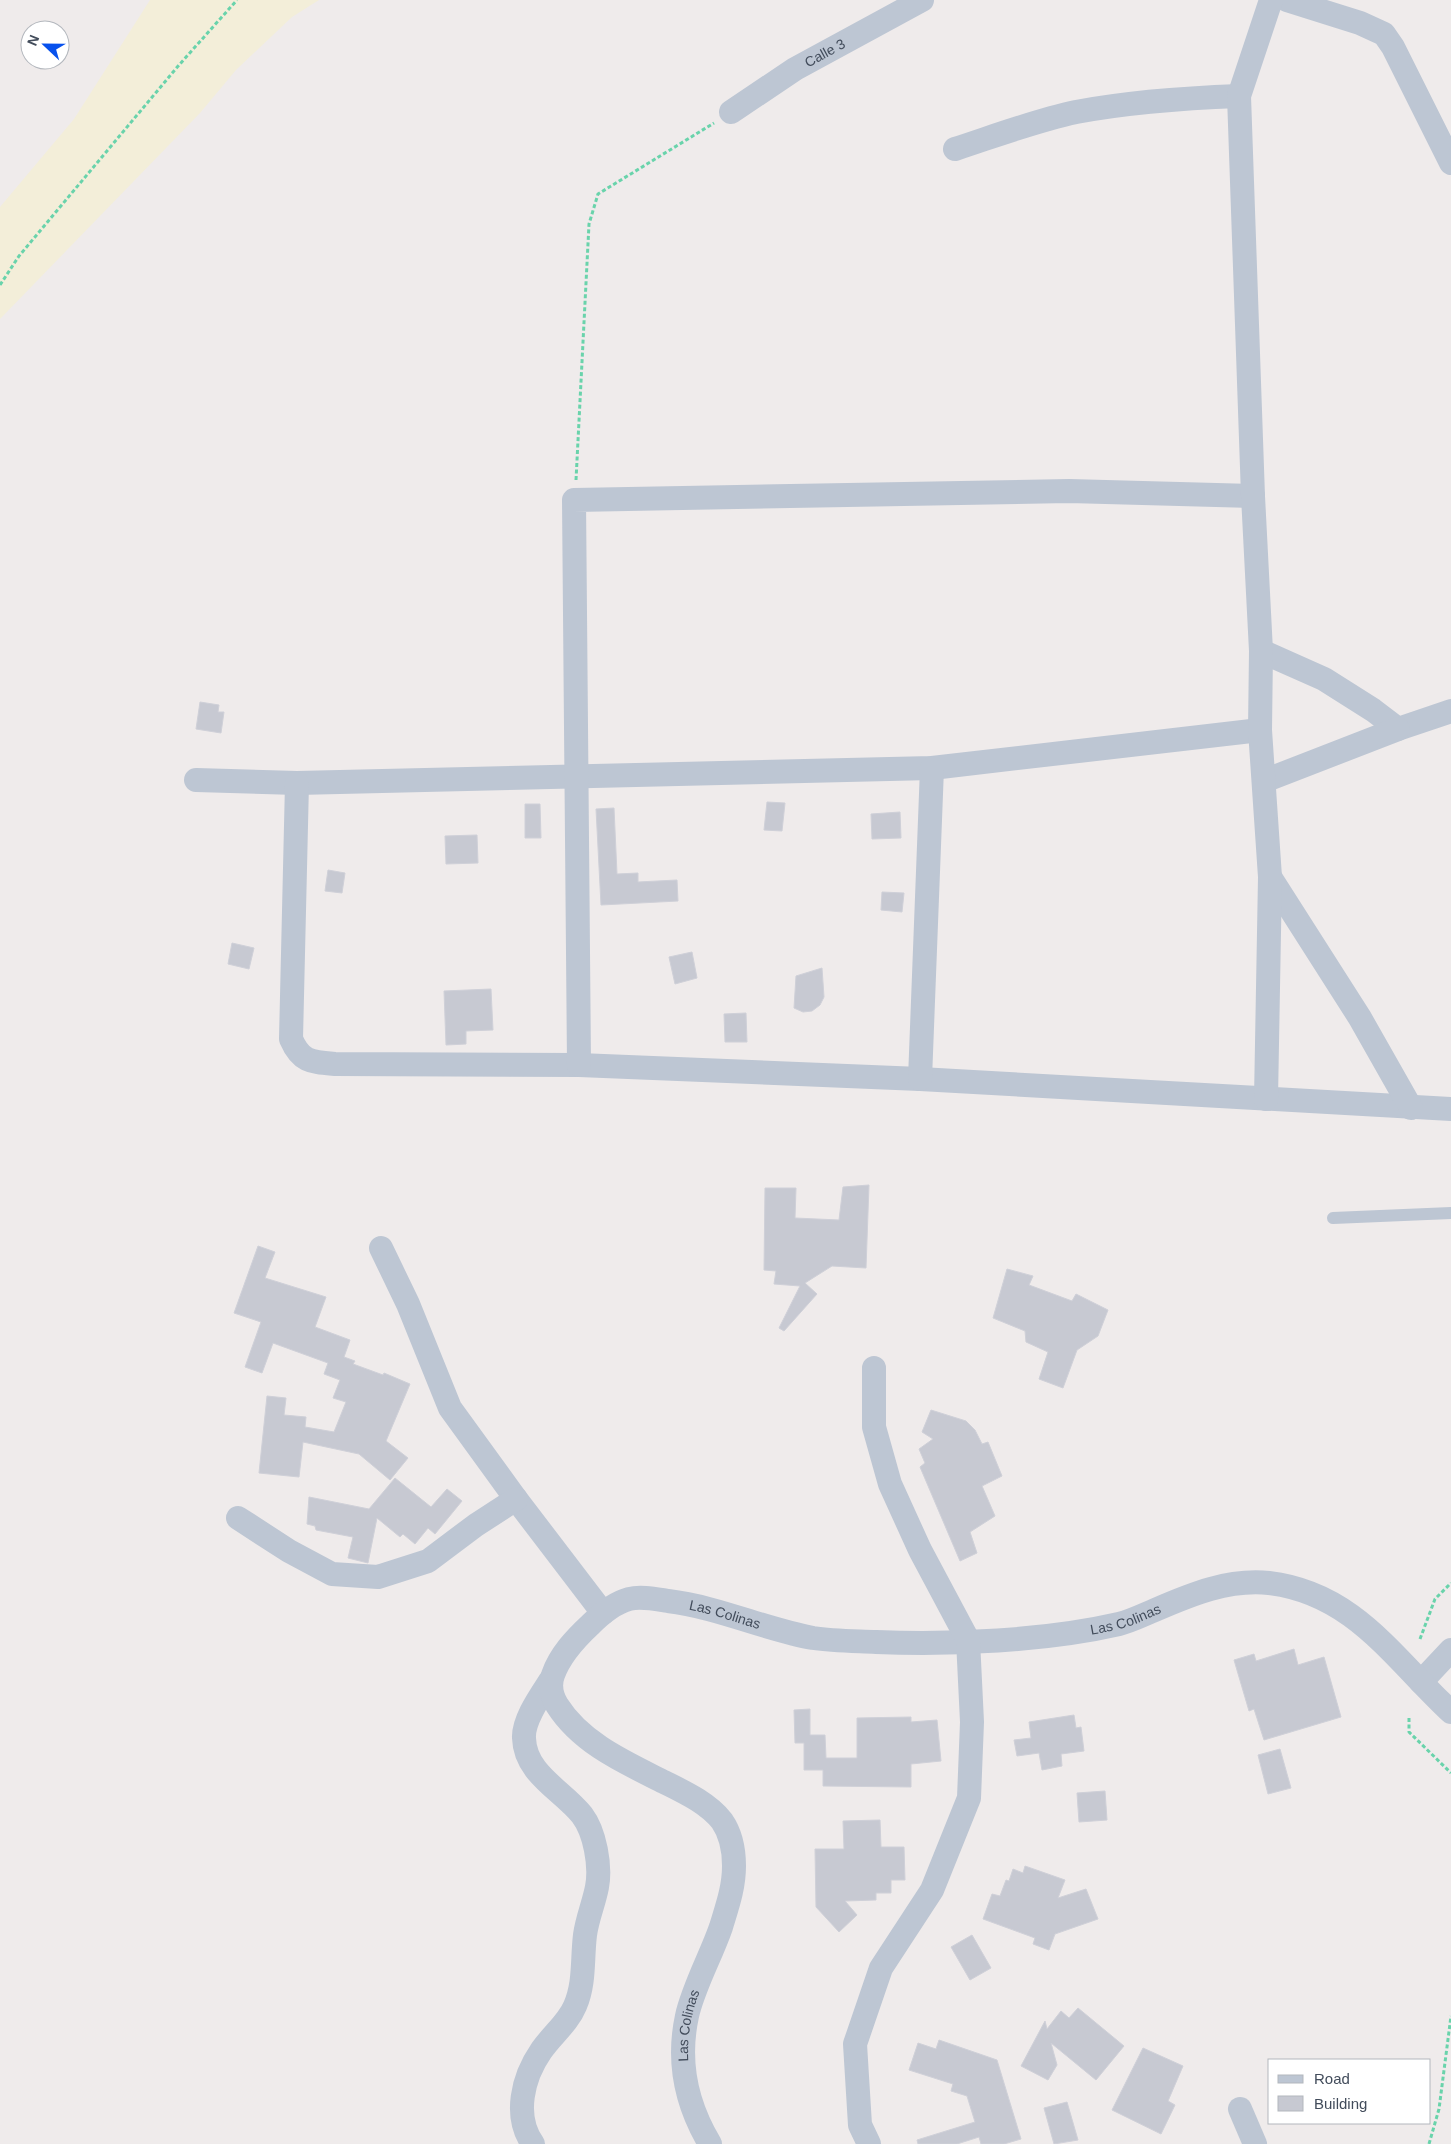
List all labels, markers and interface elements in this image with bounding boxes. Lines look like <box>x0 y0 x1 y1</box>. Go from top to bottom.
north arrow <box>20 20 70 70</box>
text: N <box>24 32 42 48</box>
street label: Calle 3 <box>802 35 848 70</box>
street label: Las Colinas <box>688 1597 763 1632</box>
street label: Las Colinas <box>1089 1601 1163 1638</box>
street label: Las Colinas <box>675 1987 703 2062</box>
legend <box>1268 2059 1431 2124</box>
text: Road <box>1314 2070 1350 2087</box>
text: Building <box>1314 2095 1367 2112</box>

